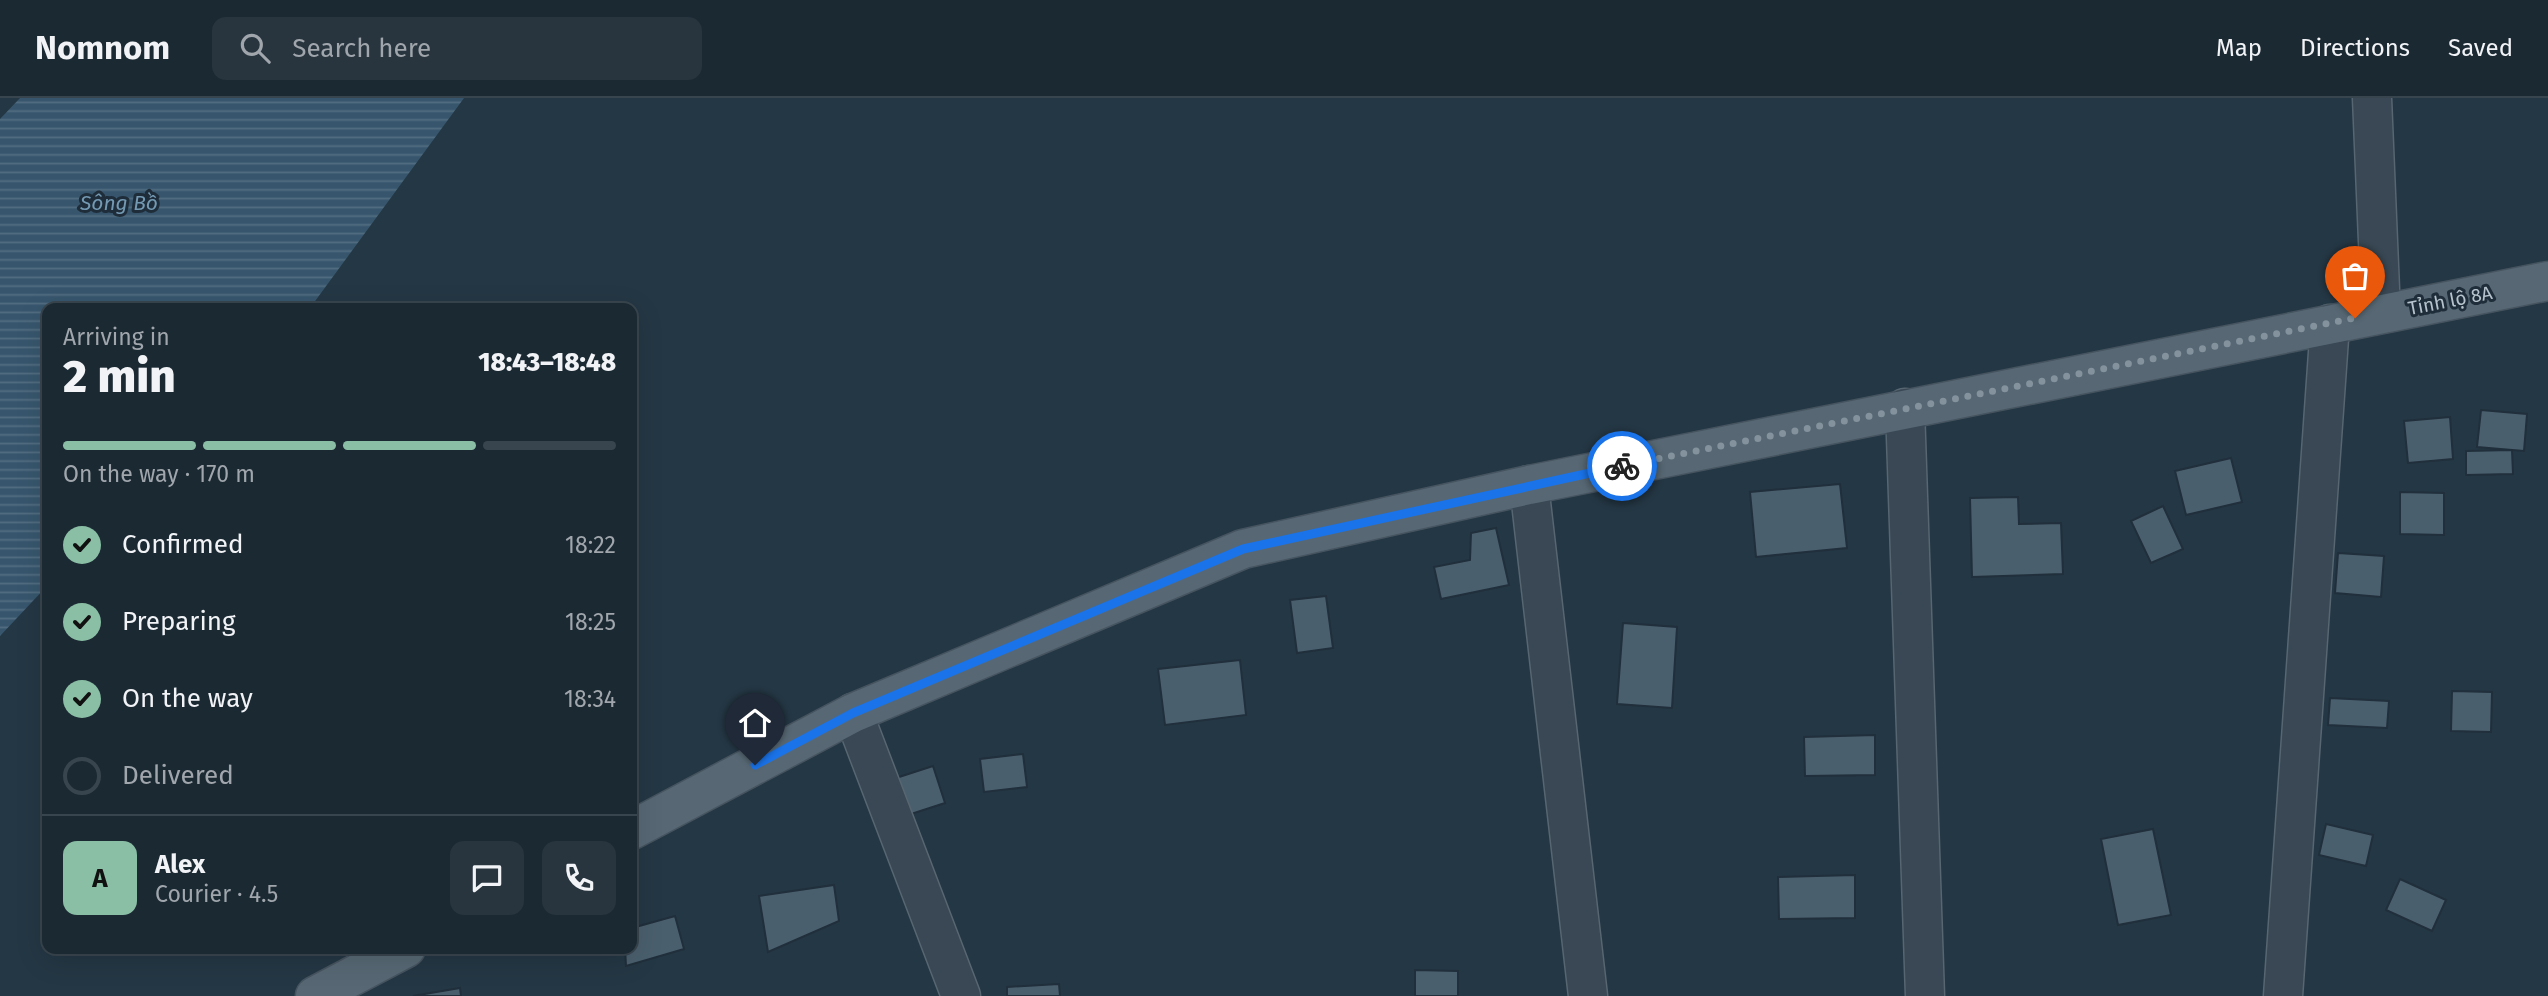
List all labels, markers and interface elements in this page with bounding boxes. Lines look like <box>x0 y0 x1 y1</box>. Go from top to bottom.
search box <box>212 17 702 80</box>
text: Nomnom <box>35 28 170 68</box>
icon: search <box>236 29 274 67</box>
text: Search here <box>292 33 431 64</box>
text: Map <box>2216 34 2262 62</box>
text: Directions <box>2300 34 2410 62</box>
text: Saved <box>2448 34 2513 62</box>
water label: Sông Bồ <box>79 190 158 216</box>
pin <box>2325 246 2385 318</box>
icon: bag <box>2336 257 2374 295</box>
street label: Tỉnh lộ 8A <box>2406 281 2494 320</box>
text: Arriving in <box>63 323 170 351</box>
text: 18:43–18:48 <box>478 347 616 378</box>
text: 2 min <box>63 349 176 404</box>
courier <box>1587 431 1657 501</box>
icon: bike <box>1603 447 1641 485</box>
text: On the way · 170 m <box>63 460 255 488</box>
icon: check <box>63 526 101 564</box>
text: Confirmed <box>122 529 243 560</box>
text: 18:22 <box>565 531 616 559</box>
icon: check <box>63 603 101 641</box>
text: Preparing <box>122 606 235 637</box>
text: 18:25 <box>565 608 616 636</box>
icon: check <box>63 680 101 718</box>
text: On the way <box>122 683 253 714</box>
text: 18:34 <box>564 685 616 713</box>
pin <box>725 693 785 765</box>
icon: home <box>736 704 774 742</box>
text: Delivered <box>122 760 234 791</box>
button: chat <box>450 841 524 915</box>
button: phone <box>542 841 616 915</box>
text: Alex <box>155 849 205 880</box>
text: A <box>92 863 108 894</box>
text: Courier · 4.5 <box>155 880 278 908</box>

